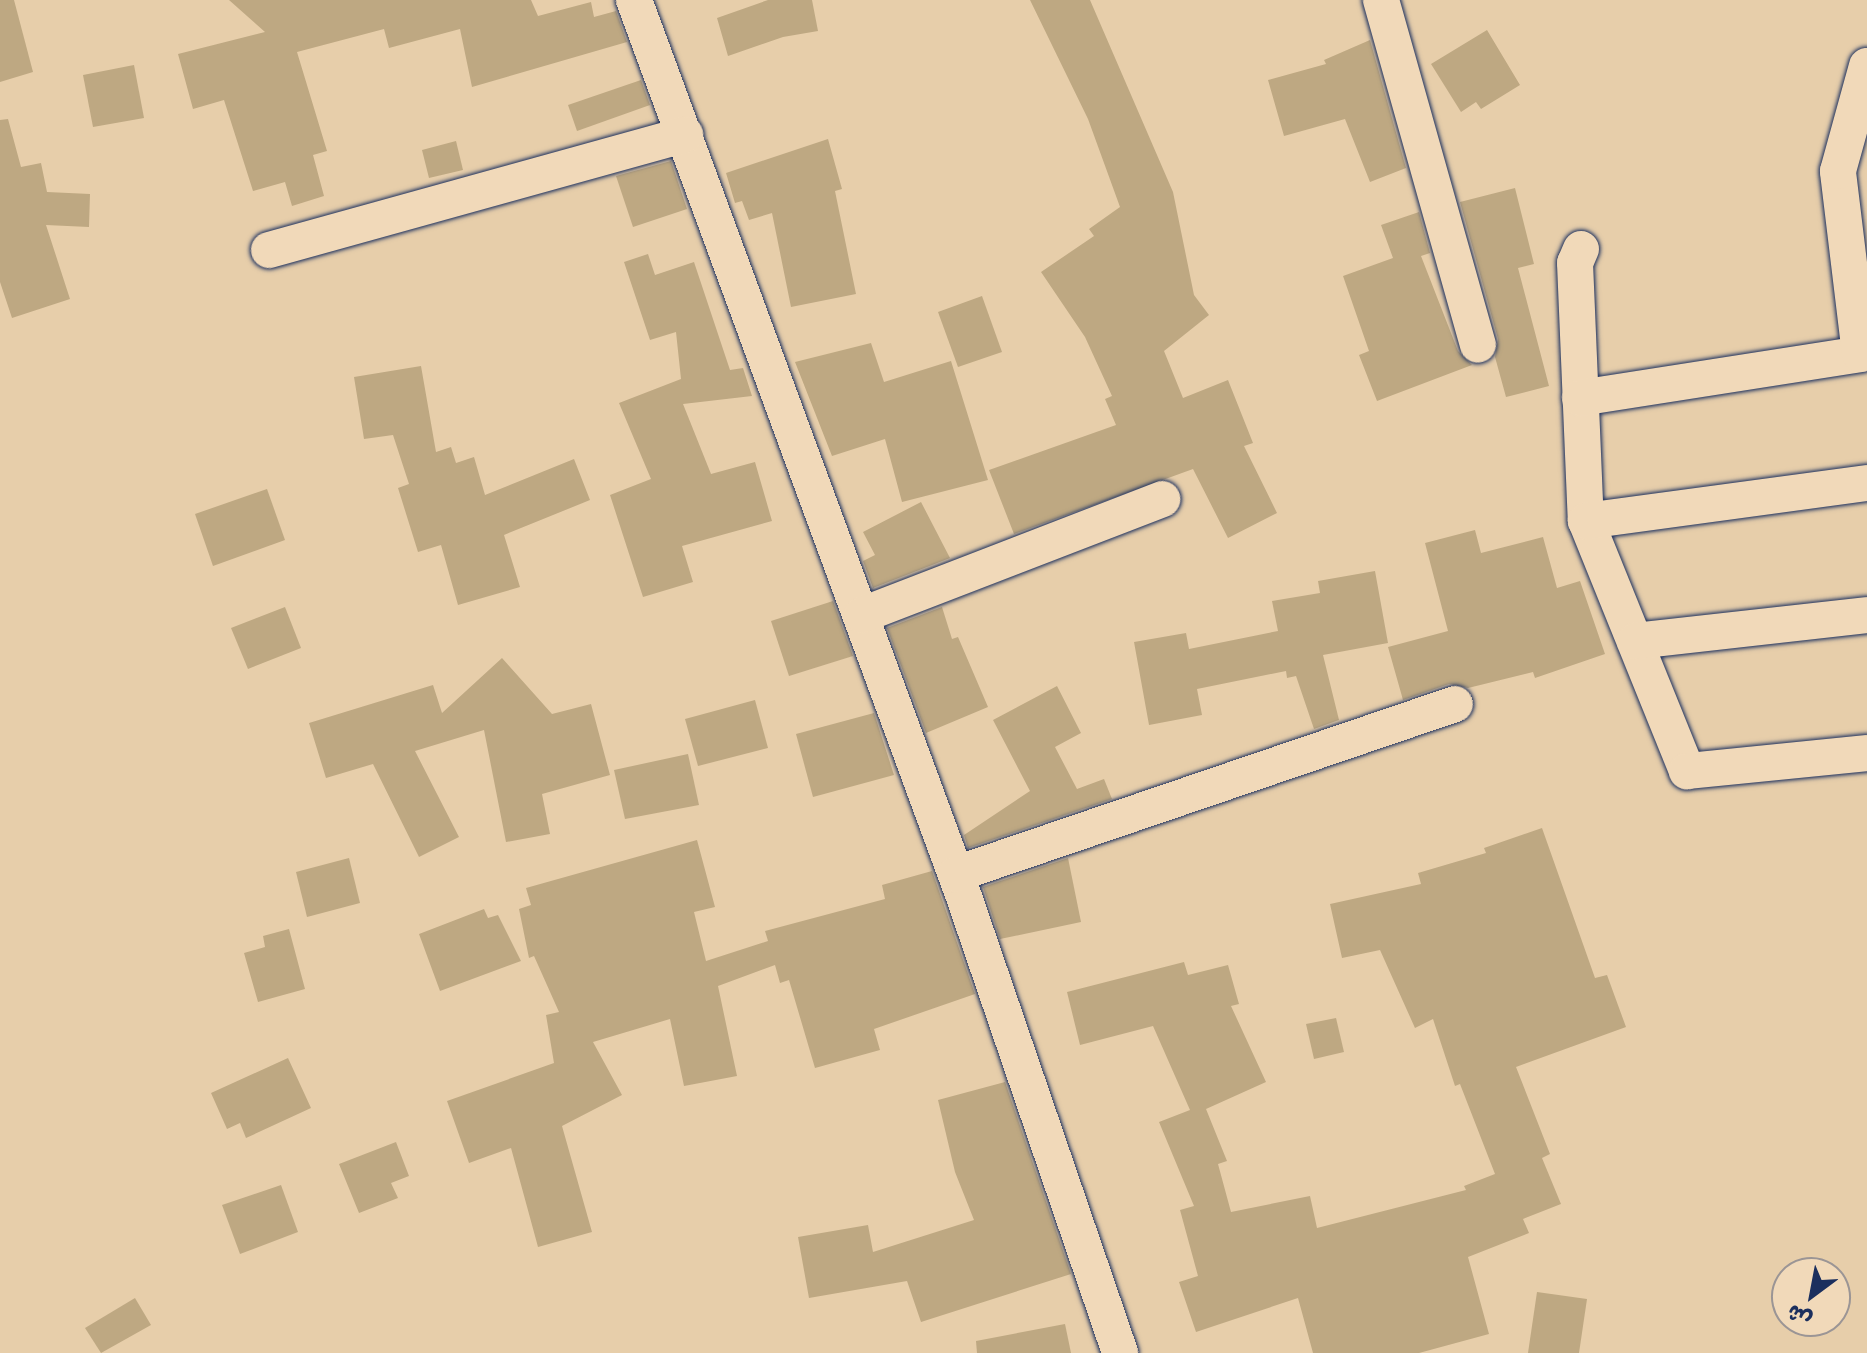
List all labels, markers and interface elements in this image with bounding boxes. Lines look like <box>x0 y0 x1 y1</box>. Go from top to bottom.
north arrow <box>1771 1257 1851 1337</box>
text: ش <box>1781 1297 1817 1335</box>

